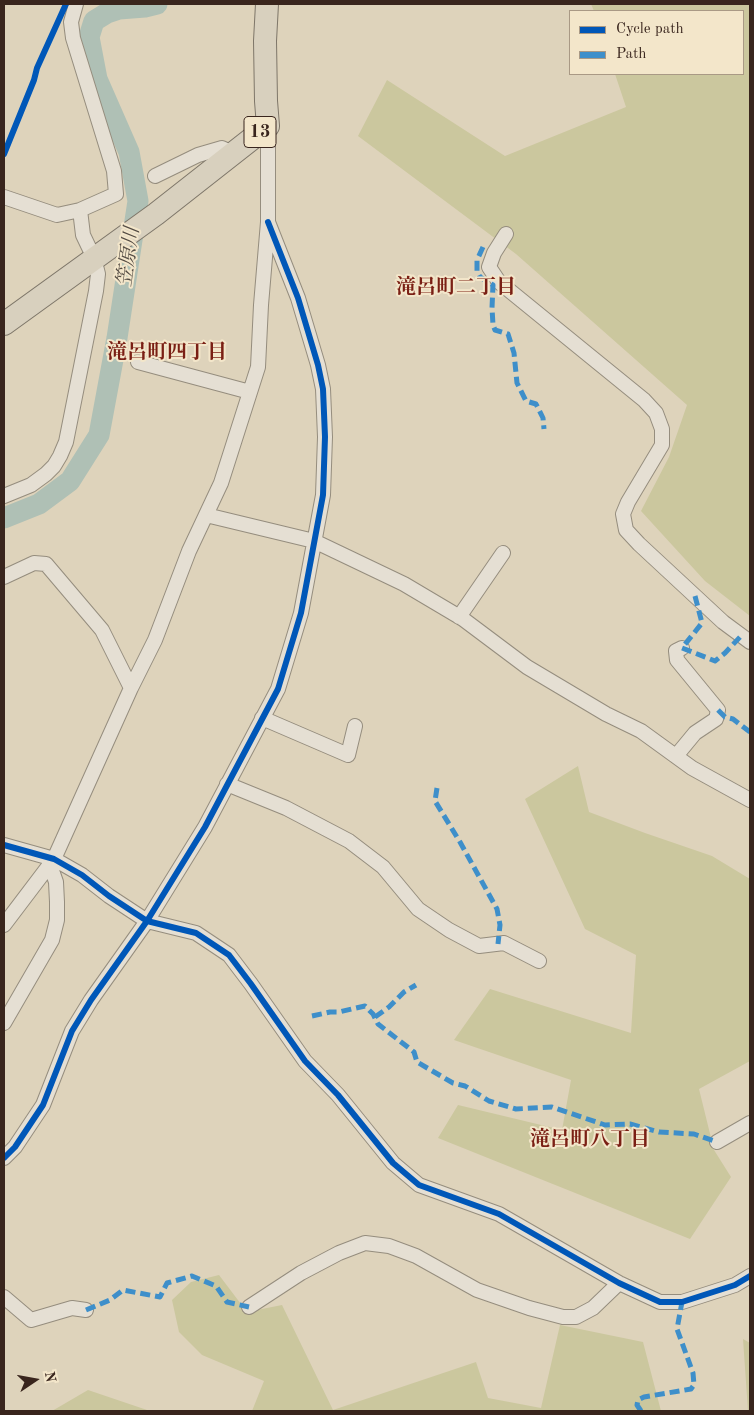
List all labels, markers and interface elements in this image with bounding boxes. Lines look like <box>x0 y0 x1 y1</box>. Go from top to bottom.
legend <box>569 10 744 75</box>
text: Cycle path <box>616 22 684 37</box>
text: Path <box>616 47 646 62</box>
road number: 13 <box>244 116 276 148</box>
water label: 笠原川 <box>113 226 145 288</box>
district label: 滝呂町二丁目 <box>396 276 516 300</box>
district label: 滝呂町四丁目 <box>107 341 227 365</box>
district label: 滝呂町八丁目 <box>530 1128 650 1152</box>
north arrow <box>10 1355 60 1405</box>
text: N <box>42 1370 58 1384</box>

